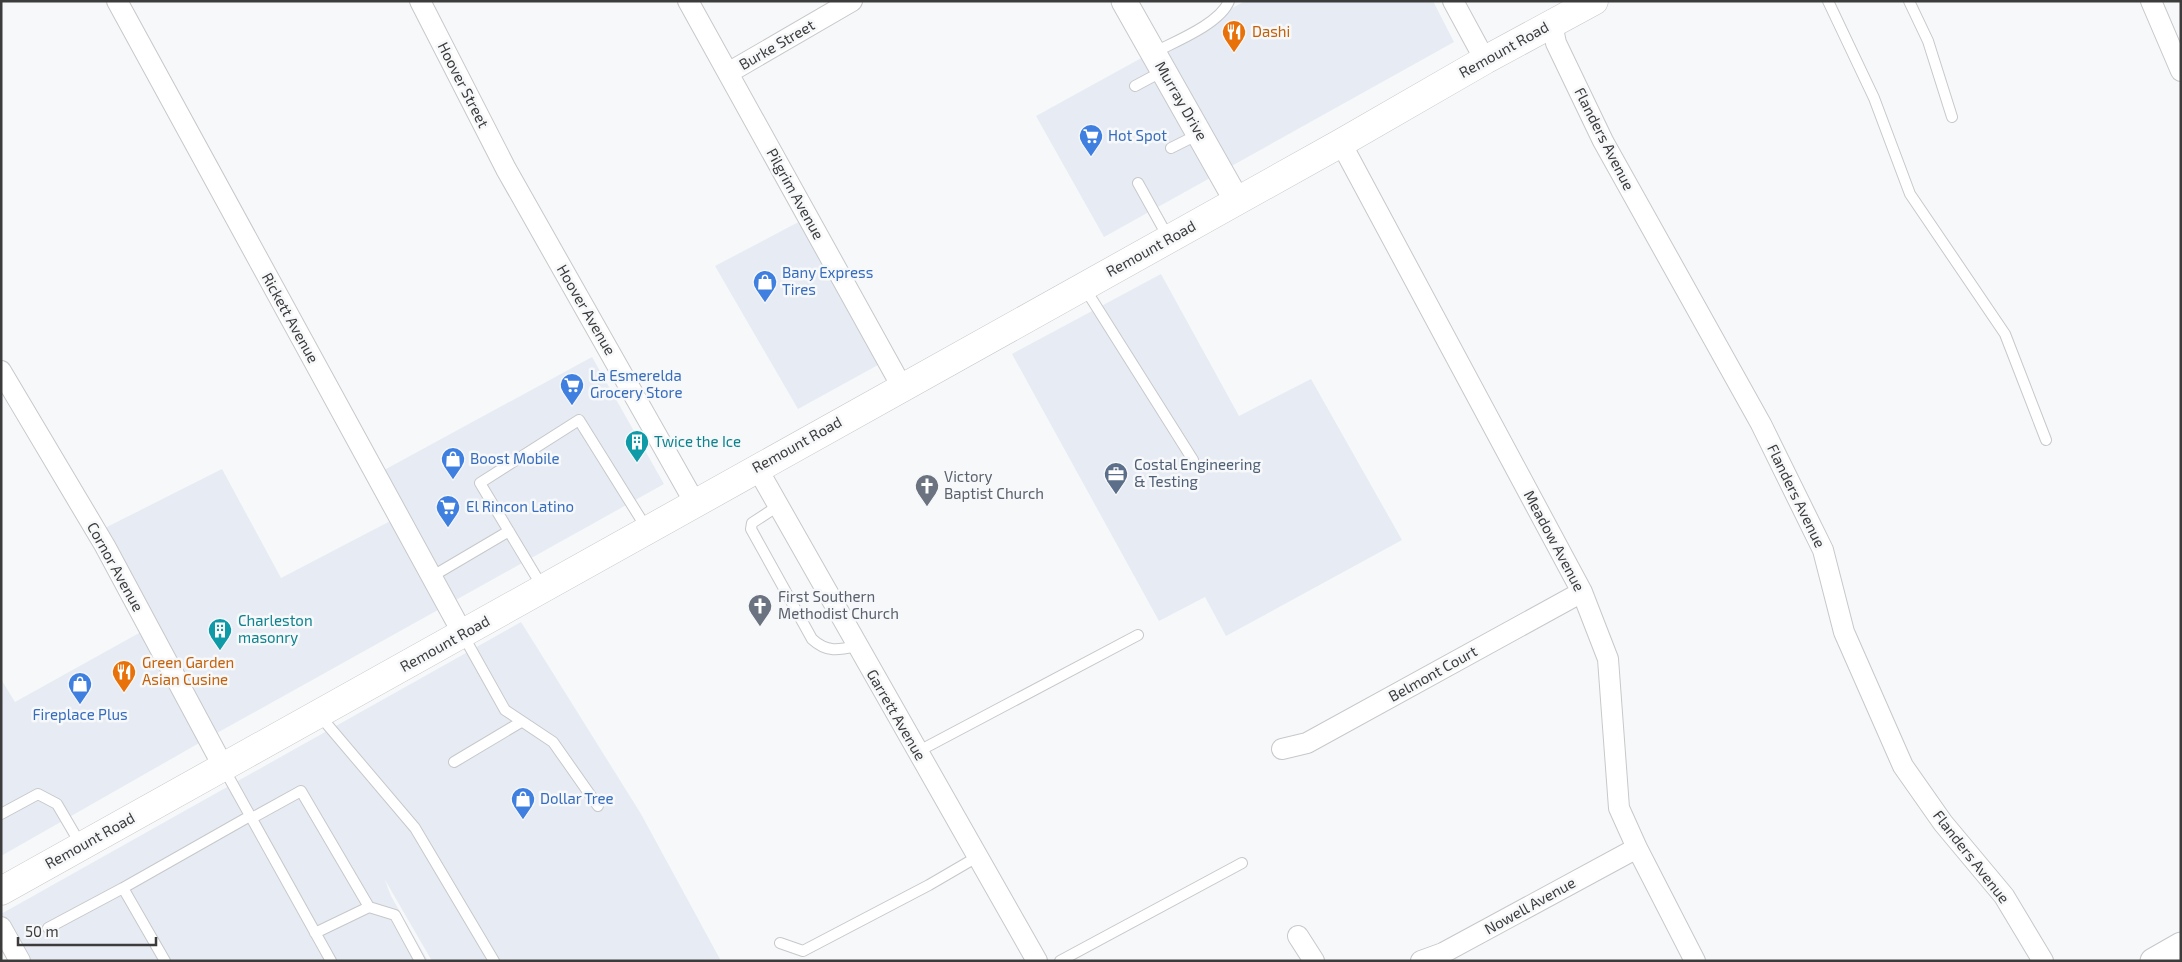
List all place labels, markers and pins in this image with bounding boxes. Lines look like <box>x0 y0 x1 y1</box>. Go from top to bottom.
restaurant icon: Dashi <box>1221 19 1247 53</box>
place label: Dashi <box>1252 22 1290 40</box>
supermarket icon: Hot Spot <box>1078 123 1104 157</box>
place label: Hot Spot <box>1108 126 1167 144</box>
place label: Bany Express Tires <box>782 263 873 298</box>
shop icon: Bany Express Tires <box>752 269 778 303</box>
place label: La Esmerelda Grocery Store <box>590 366 682 401</box>
supermarket icon: La Esmerelda Grocery Store <box>559 372 585 406</box>
building icon: Twice the Ice <box>624 429 650 463</box>
place label: Twice the Ice <box>654 432 741 450</box>
shop icon: Boost Mobile <box>440 446 466 480</box>
place label: Boost Mobile <box>470 449 559 467</box>
place label: Costal Engineering & Testing <box>1134 455 1262 490</box>
office icon: Costal Engineering & Testing <box>1103 461 1129 495</box>
place label: Victory Baptist Church <box>944 467 1044 502</box>
church icon: Victory Baptist Church <box>914 473 940 507</box>
supermarket icon: El Rincon Latino <box>435 494 461 528</box>
place label: El Rincon Latino <box>466 497 574 515</box>
place label: First Southern Methodist Church <box>778 587 899 622</box>
church icon: First Southern Methodist Church <box>747 593 773 627</box>
place label: Charleston masonry <box>238 611 313 646</box>
building icon: Charleston masonry <box>207 617 233 651</box>
place label: Green Garden Asian Cusine <box>142 653 234 688</box>
restaurant icon: Green Garden Asian Cusine <box>111 659 137 693</box>
shop icon: Fireplace Plus <box>67 671 93 705</box>
place label: Fireplace Plus <box>32 705 128 723</box>
shop icon: Dollar Tree <box>510 786 536 820</box>
place label: Dollar Tree <box>540 789 614 807</box>

